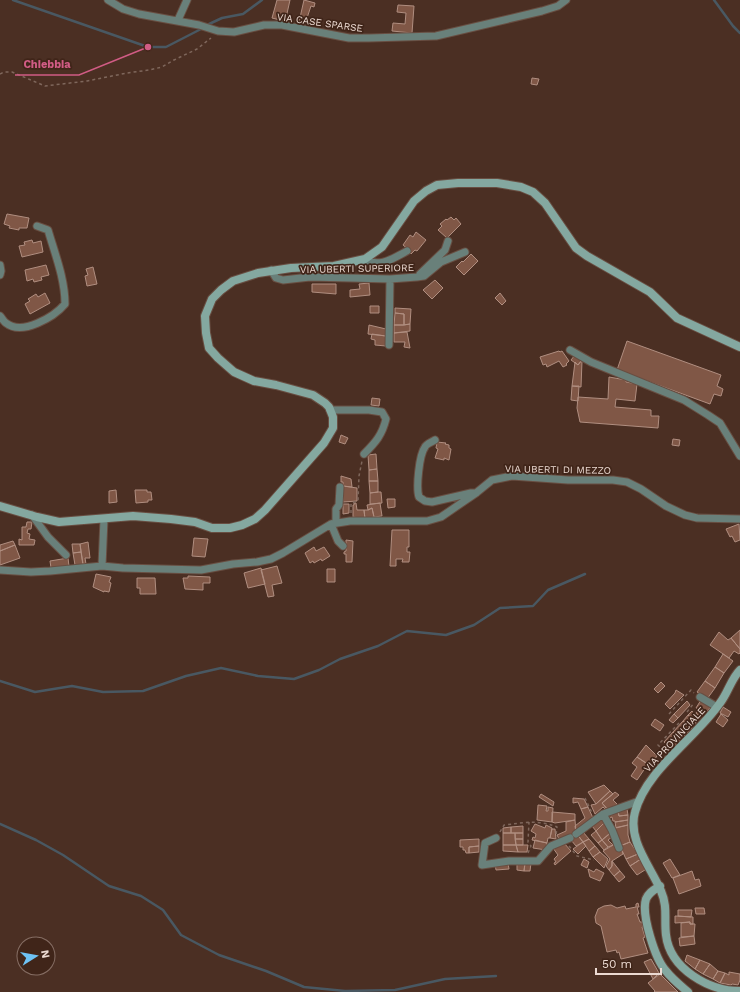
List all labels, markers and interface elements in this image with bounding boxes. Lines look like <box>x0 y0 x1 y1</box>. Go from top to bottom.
street label: VIA CASE SPARSE <box>276 11 364 34</box>
callout: Chiebbia <box>15 52 79 75</box>
text: Chiebbia <box>23 58 71 71</box>
street label: VIA UBERTI SUPERIORE <box>300 262 414 275</box>
street label: VIA UBERTI DI MEZZO <box>505 463 611 476</box>
street label: VIA PROVINCIALE <box>641 705 707 774</box>
north arrow <box>16 936 56 976</box>
text: N <box>38 949 52 959</box>
scale bar <box>596 950 661 976</box>
text: 50 m <box>602 957 632 971</box>

